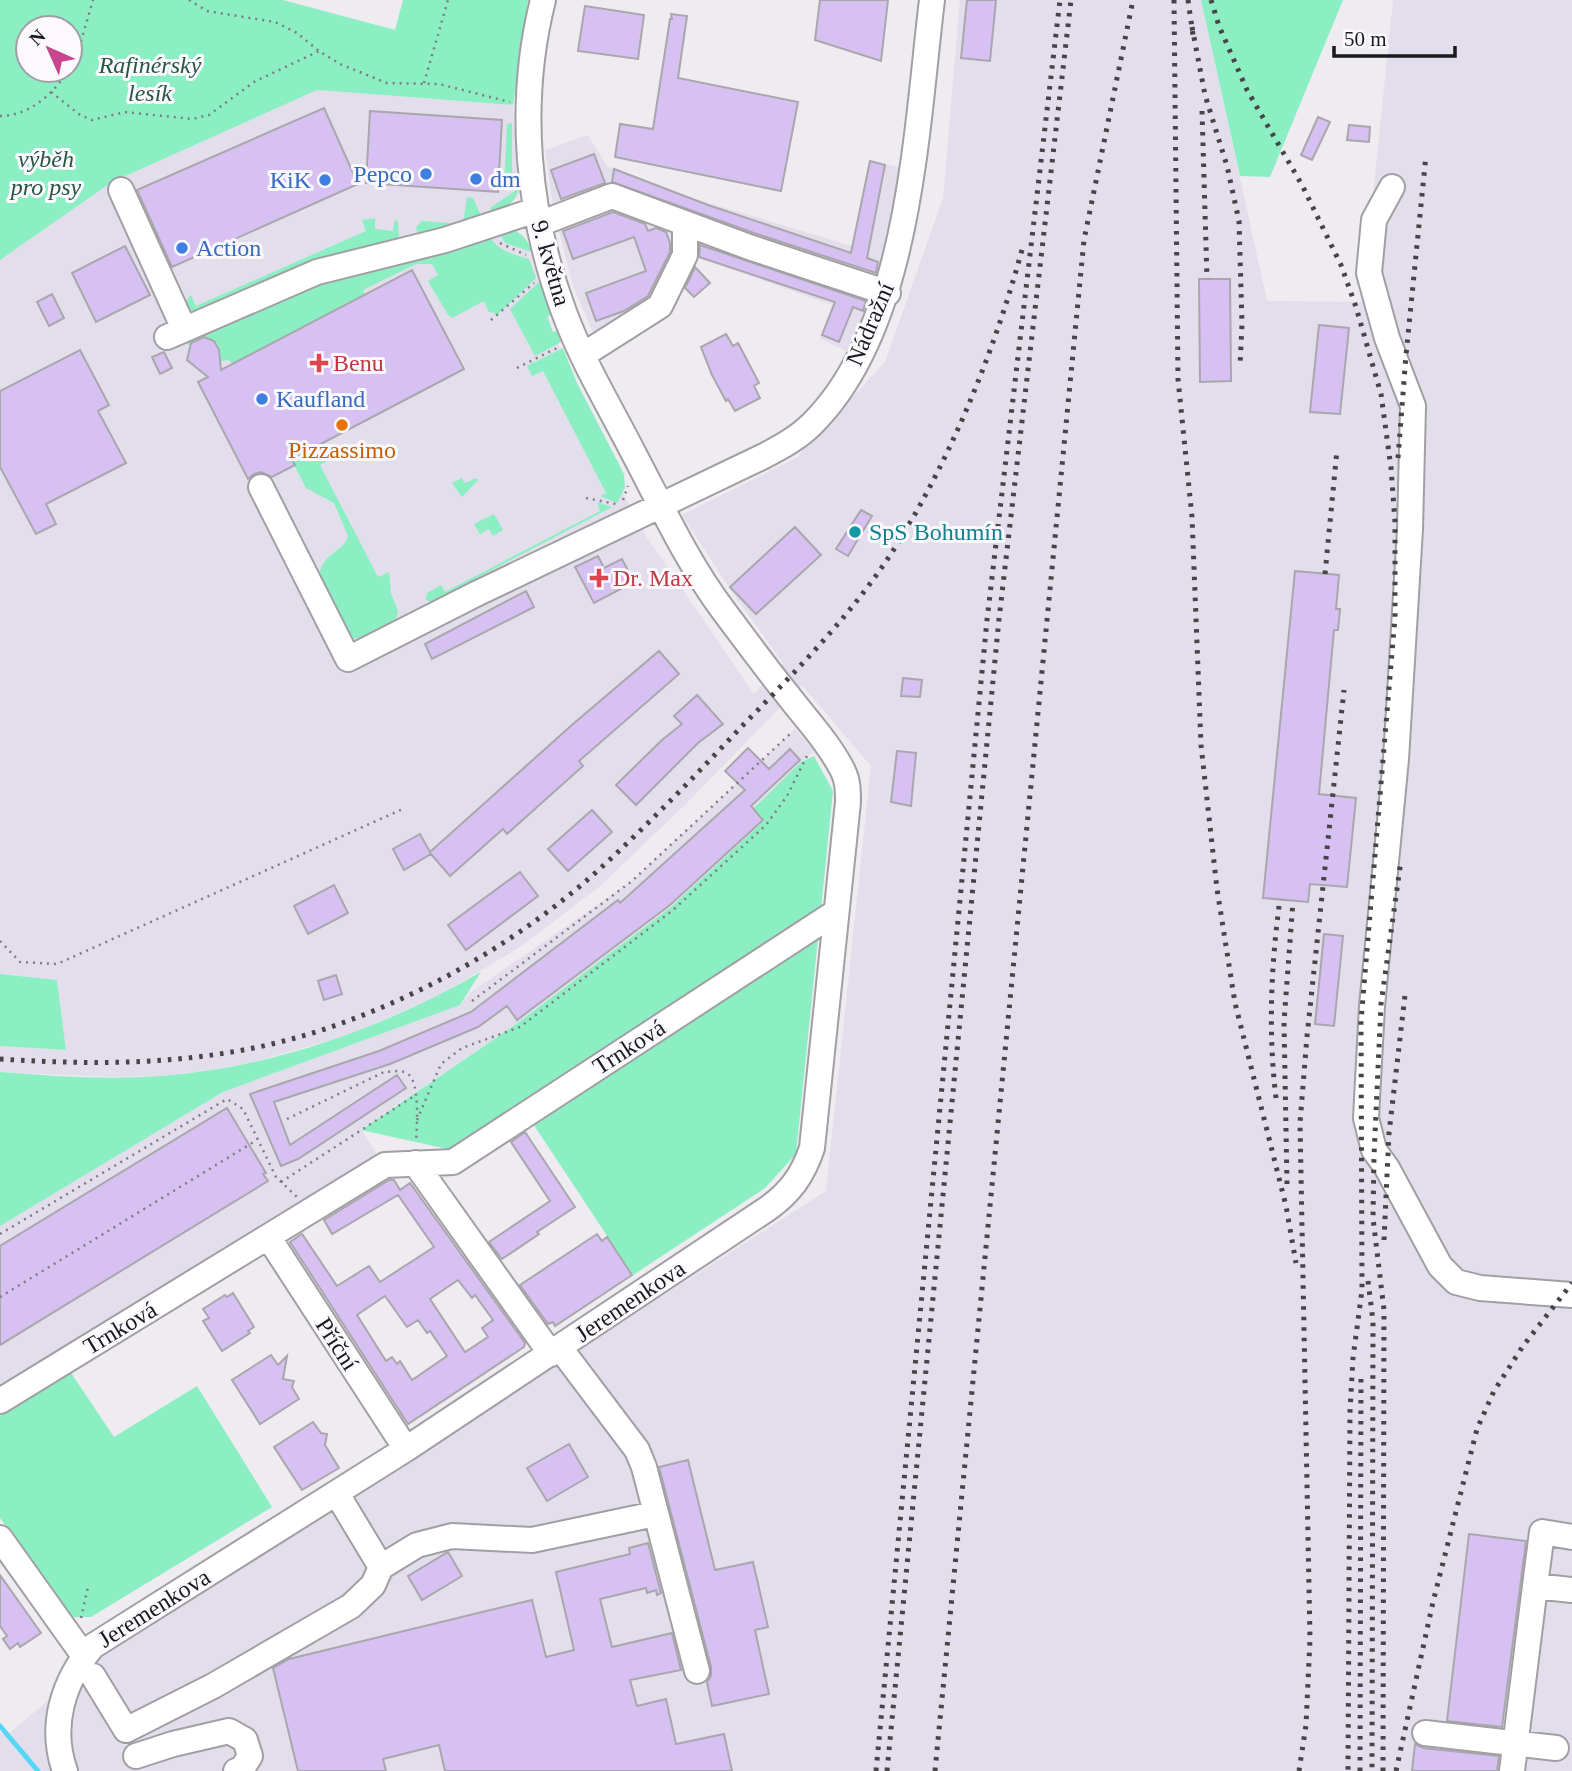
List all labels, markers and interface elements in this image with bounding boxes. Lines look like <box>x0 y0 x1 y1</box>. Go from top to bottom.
north arrow <box>14 14 84 84</box>
scale bar <box>1334 14 1455 58</box>
text: N <box>25 25 50 50</box>
text: 50 m <box>1344 27 1387 51</box>
park label: Rafinérský lesík <box>98 52 202 106</box>
park label: výběh pro psy <box>9 146 82 200</box>
place label: Pepco <box>353 161 412 187</box>
marker: Pepco <box>418 166 434 182</box>
place label: dm <box>490 166 521 192</box>
place label: KiK <box>270 167 312 193</box>
marker: dm <box>468 171 484 187</box>
marker: KiK <box>317 172 333 188</box>
street label: 9. května <box>526 217 576 309</box>
place label: Action <box>196 235 261 261</box>
marker: Action <box>174 240 190 256</box>
street label: Nádražní <box>841 278 899 370</box>
place label: Benu <box>333 350 384 376</box>
marker: Benu <box>311 355 327 371</box>
place label: Kaufland <box>276 386 365 412</box>
marker: Kaufland <box>254 391 270 407</box>
marker: Pizzassimo <box>334 417 350 433</box>
place label: Pizzassimo <box>288 437 396 463</box>
place label: SpS Bohumín <box>869 519 1003 545</box>
marker: SpS Bohumín <box>847 524 863 540</box>
place label: Dr. Max <box>613 565 693 591</box>
marker: Dr. Max <box>591 570 607 586</box>
street label: Trnková <box>588 1014 670 1080</box>
street label: Jeremenkova <box>570 1255 690 1347</box>
street label: Trnková <box>79 1296 161 1360</box>
street label: Příční <box>310 1313 364 1375</box>
street label: Jeremenkova <box>93 1563 215 1653</box>

